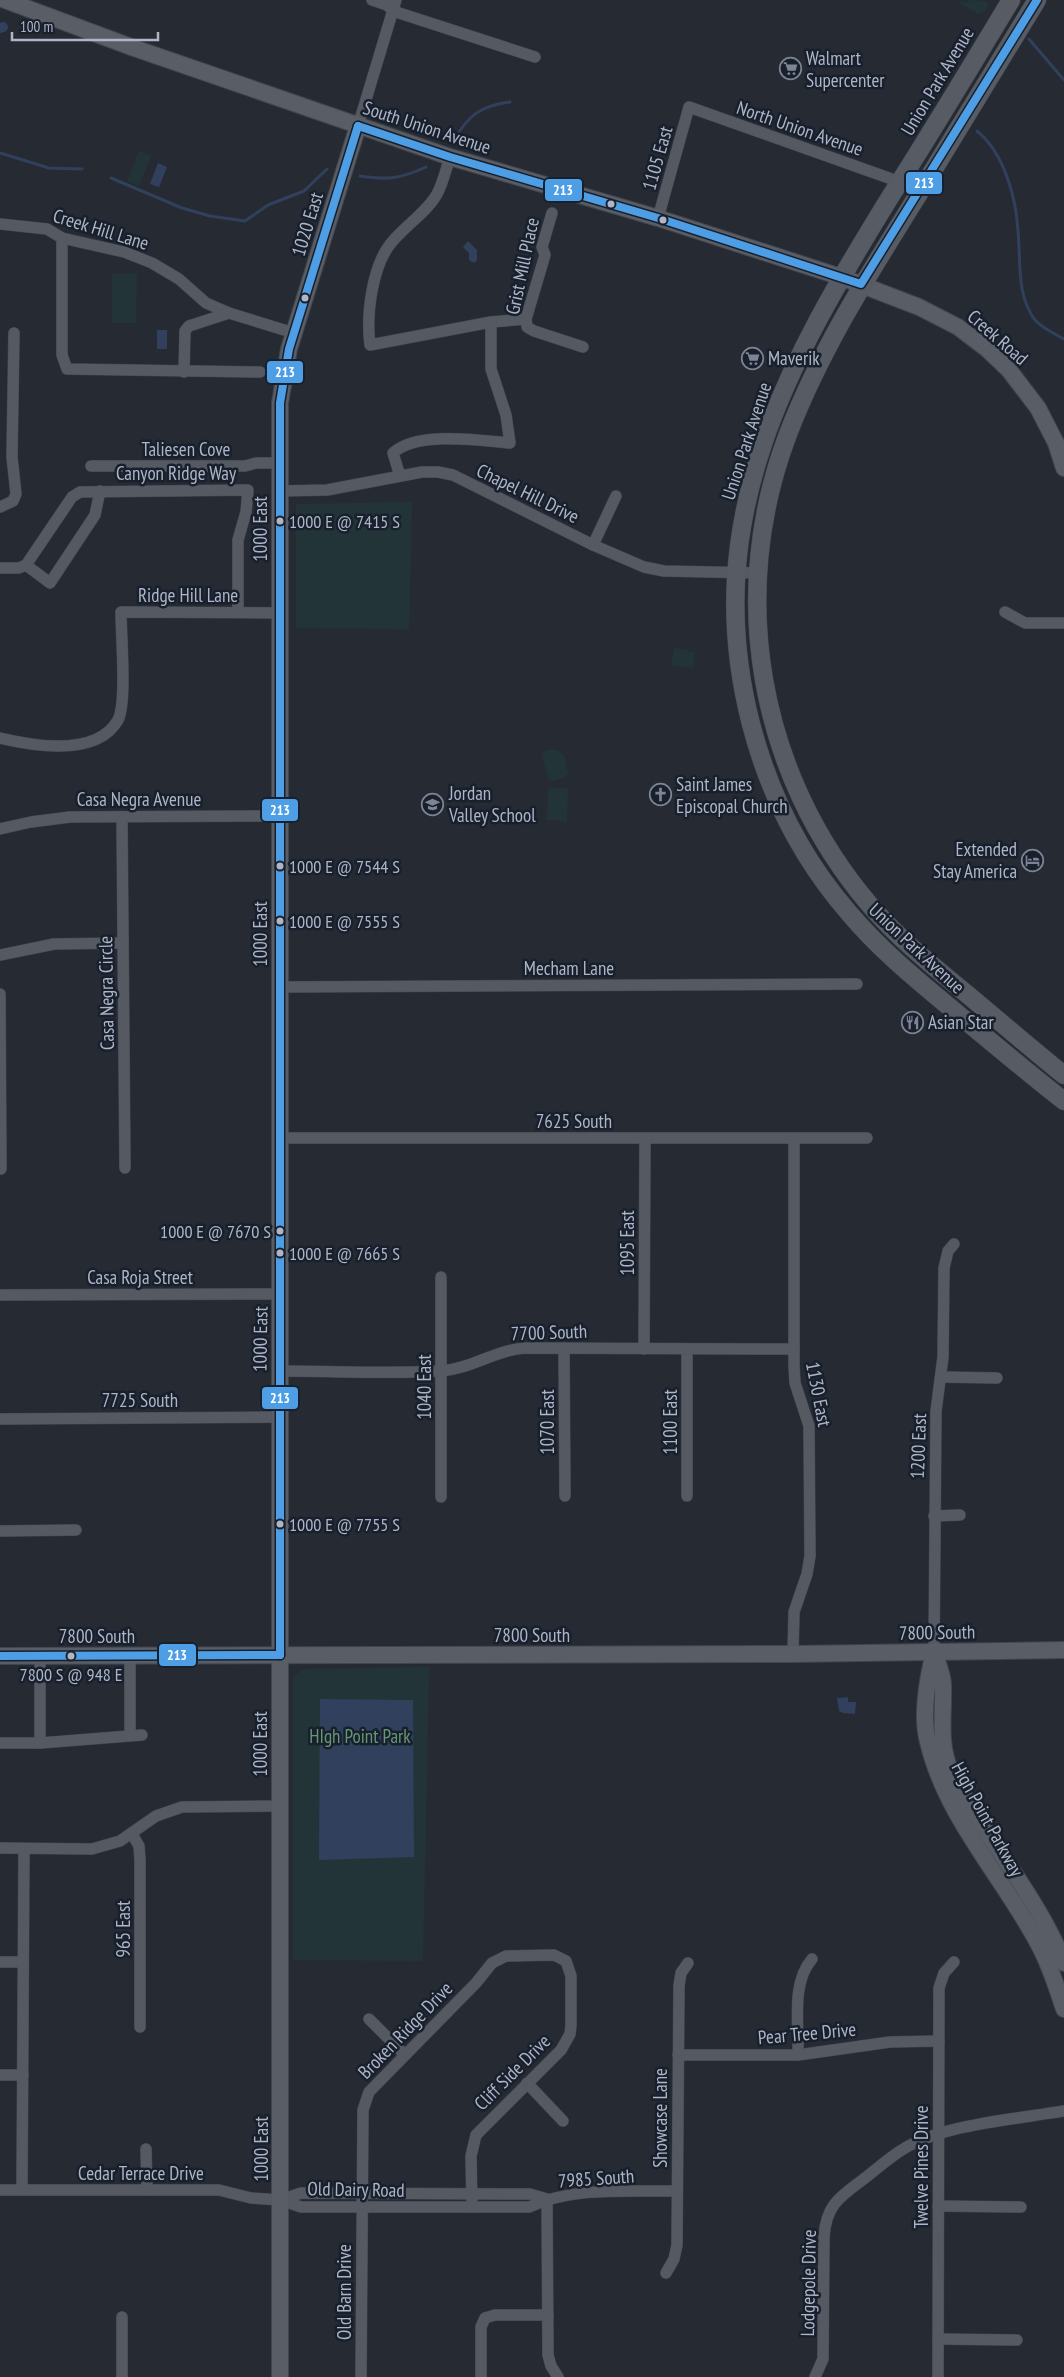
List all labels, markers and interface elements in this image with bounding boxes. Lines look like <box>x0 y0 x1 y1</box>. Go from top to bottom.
scale bar <box>12 10 159 42</box>
text: 100 m <box>20 17 53 36</box>
street label: Union Park Avenue <box>895 22 979 140</box>
place label: Walmart Supercenter <box>806 46 885 92</box>
supermarket icon: Walmart Supercenter <box>778 57 802 81</box>
street label: South Union Avenue <box>360 95 494 159</box>
street label: North Union Avenue <box>734 95 867 161</box>
street label: 1105 East <box>636 122 678 193</box>
line badge: 213 <box>905 171 943 195</box>
text: 213 <box>914 174 934 192</box>
line badge: 213 <box>544 178 583 202</box>
text: 213 <box>553 181 573 199</box>
street label: 1020 East <box>286 188 328 259</box>
unlabelled marker <box>606 199 616 209</box>
street label: Creek Hill Lane <box>50 203 152 255</box>
street label: Grist Mill Place <box>500 215 544 317</box>
unlabelled marker <box>658 215 668 225</box>
unlabelled marker <box>300 293 310 303</box>
street label: Creek Road <box>963 304 1033 370</box>
supermarket icon: Maverik <box>740 346 764 370</box>
place label: Maverik <box>768 346 820 370</box>
line badge: 213 <box>266 360 304 384</box>
text: 213 <box>275 363 295 381</box>
street label: Union Park Avenue <box>716 379 776 503</box>
street label: Taliesen Cove <box>142 437 231 461</box>
street label: Chapel Hill Drive <box>473 458 583 528</box>
street label: Canyon Ridge Way <box>116 461 237 485</box>
street label: 1000 East <box>248 495 272 562</box>
place label: 1000 E @ 7415 S <box>289 510 400 533</box>
marker: 1000 E @ 7415 S <box>275 516 285 526</box>
street label: Ridge Hill Lane <box>138 583 238 607</box>
place label: Saint James Episcopal Church <box>676 772 788 818</box>
place label: Jordan Valley School <box>448 781 536 827</box>
church icon: Saint James Episcopal Church <box>648 783 672 807</box>
street label: Casa Negra Avenue <box>77 787 201 811</box>
school or university icon: Jordan Valley School <box>421 792 445 816</box>
line badge: 213 <box>261 798 299 822</box>
text: 213 <box>270 801 290 819</box>
place label: Extended Stay America <box>933 837 1017 883</box>
hotel icon: Extended Stay America <box>1021 848 1045 872</box>
place label: 1000 E @ 7544 S <box>289 855 400 878</box>
marker: 1000 E @ 7544 S <box>275 861 285 871</box>
street label: Union Park Avenue <box>864 898 970 999</box>
street label: 1000 East <box>248 900 272 967</box>
place label: 1000 E @ 7555 S <box>289 910 400 933</box>
marker: 1000 E @ 7555 S <box>275 916 285 926</box>
street label: Casa Negra Circle <box>93 936 119 1050</box>
street label: Mecham Lane <box>524 956 614 980</box>
restaurant icon: Asian Star <box>900 1010 924 1034</box>
place label: Asian Star <box>928 1010 994 1034</box>
street label: 7625 South <box>536 1109 612 1133</box>
street label: 1095 East <box>615 1209 639 1276</box>
place label: 1000 E @ 7670 S <box>160 1220 271 1243</box>
marker: 1000 E @ 7670 S <box>275 1226 285 1236</box>
place label: 1000 E @ 7665 S <box>289 1242 400 1265</box>
marker: 1000 E @ 7665 S <box>275 1248 285 1258</box>
street label: Casa Roja Street <box>87 1265 194 1289</box>
street label: 1000 East <box>247 1305 273 1372</box>
street label: 7700 South <box>510 1319 588 1345</box>
street label: 1040 East <box>412 1353 436 1420</box>
street label: 1130 East <box>801 1359 837 1429</box>
line badge: 213 <box>261 1386 299 1410</box>
street label: 7725 South <box>102 1388 178 1412</box>
street label: 1070 East <box>535 1388 559 1455</box>
street label: 1100 East <box>658 1388 682 1455</box>
text: 213 <box>270 1389 290 1407</box>
street label: 1200 East <box>905 1412 931 1479</box>
place label: 1000 E @ 7755 S <box>289 1513 400 1536</box>
marker: 1000 E @ 7755 S <box>275 1519 285 1529</box>
street label: 7800 South <box>899 1619 975 1645</box>
street label: 7800 South <box>494 1623 570 1647</box>
street label: 7800 South <box>59 1624 135 1648</box>
line badge: 213 <box>158 1643 197 1667</box>
text: 213 <box>167 1646 187 1664</box>
marker: 7800 S @ 948 E <box>66 1651 76 1661</box>
place label: 7800 S @ 948 E <box>20 1663 122 1686</box>
street label: 1000 East <box>248 1710 272 1777</box>
park label: HIgh Point Park <box>309 1724 411 1748</box>
street label: High Point Parkway <box>947 1758 1030 1881</box>
street label: 965 East <box>111 1900 135 1958</box>
street label: Broken Ridge Drive <box>353 1976 457 2084</box>
street label: Pear Tree Drive <box>757 2017 857 2049</box>
street label: Cliff Side Drive <box>469 2029 555 2115</box>
street label: Showcase Lane <box>648 2068 672 2168</box>
street label: Twelve Pines Drive <box>909 2105 933 2228</box>
street label: 1000 East <box>249 2115 273 2182</box>
street label: Cedar Terrace Drive <box>78 2161 204 2185</box>
street label: 7985 South <box>557 2163 635 2193</box>
street label: Old Dairy Road <box>307 2176 405 2202</box>
street label: Lodgepole Drive <box>795 2229 821 2337</box>
street label: Old Barn Drive <box>332 2244 356 2340</box>

